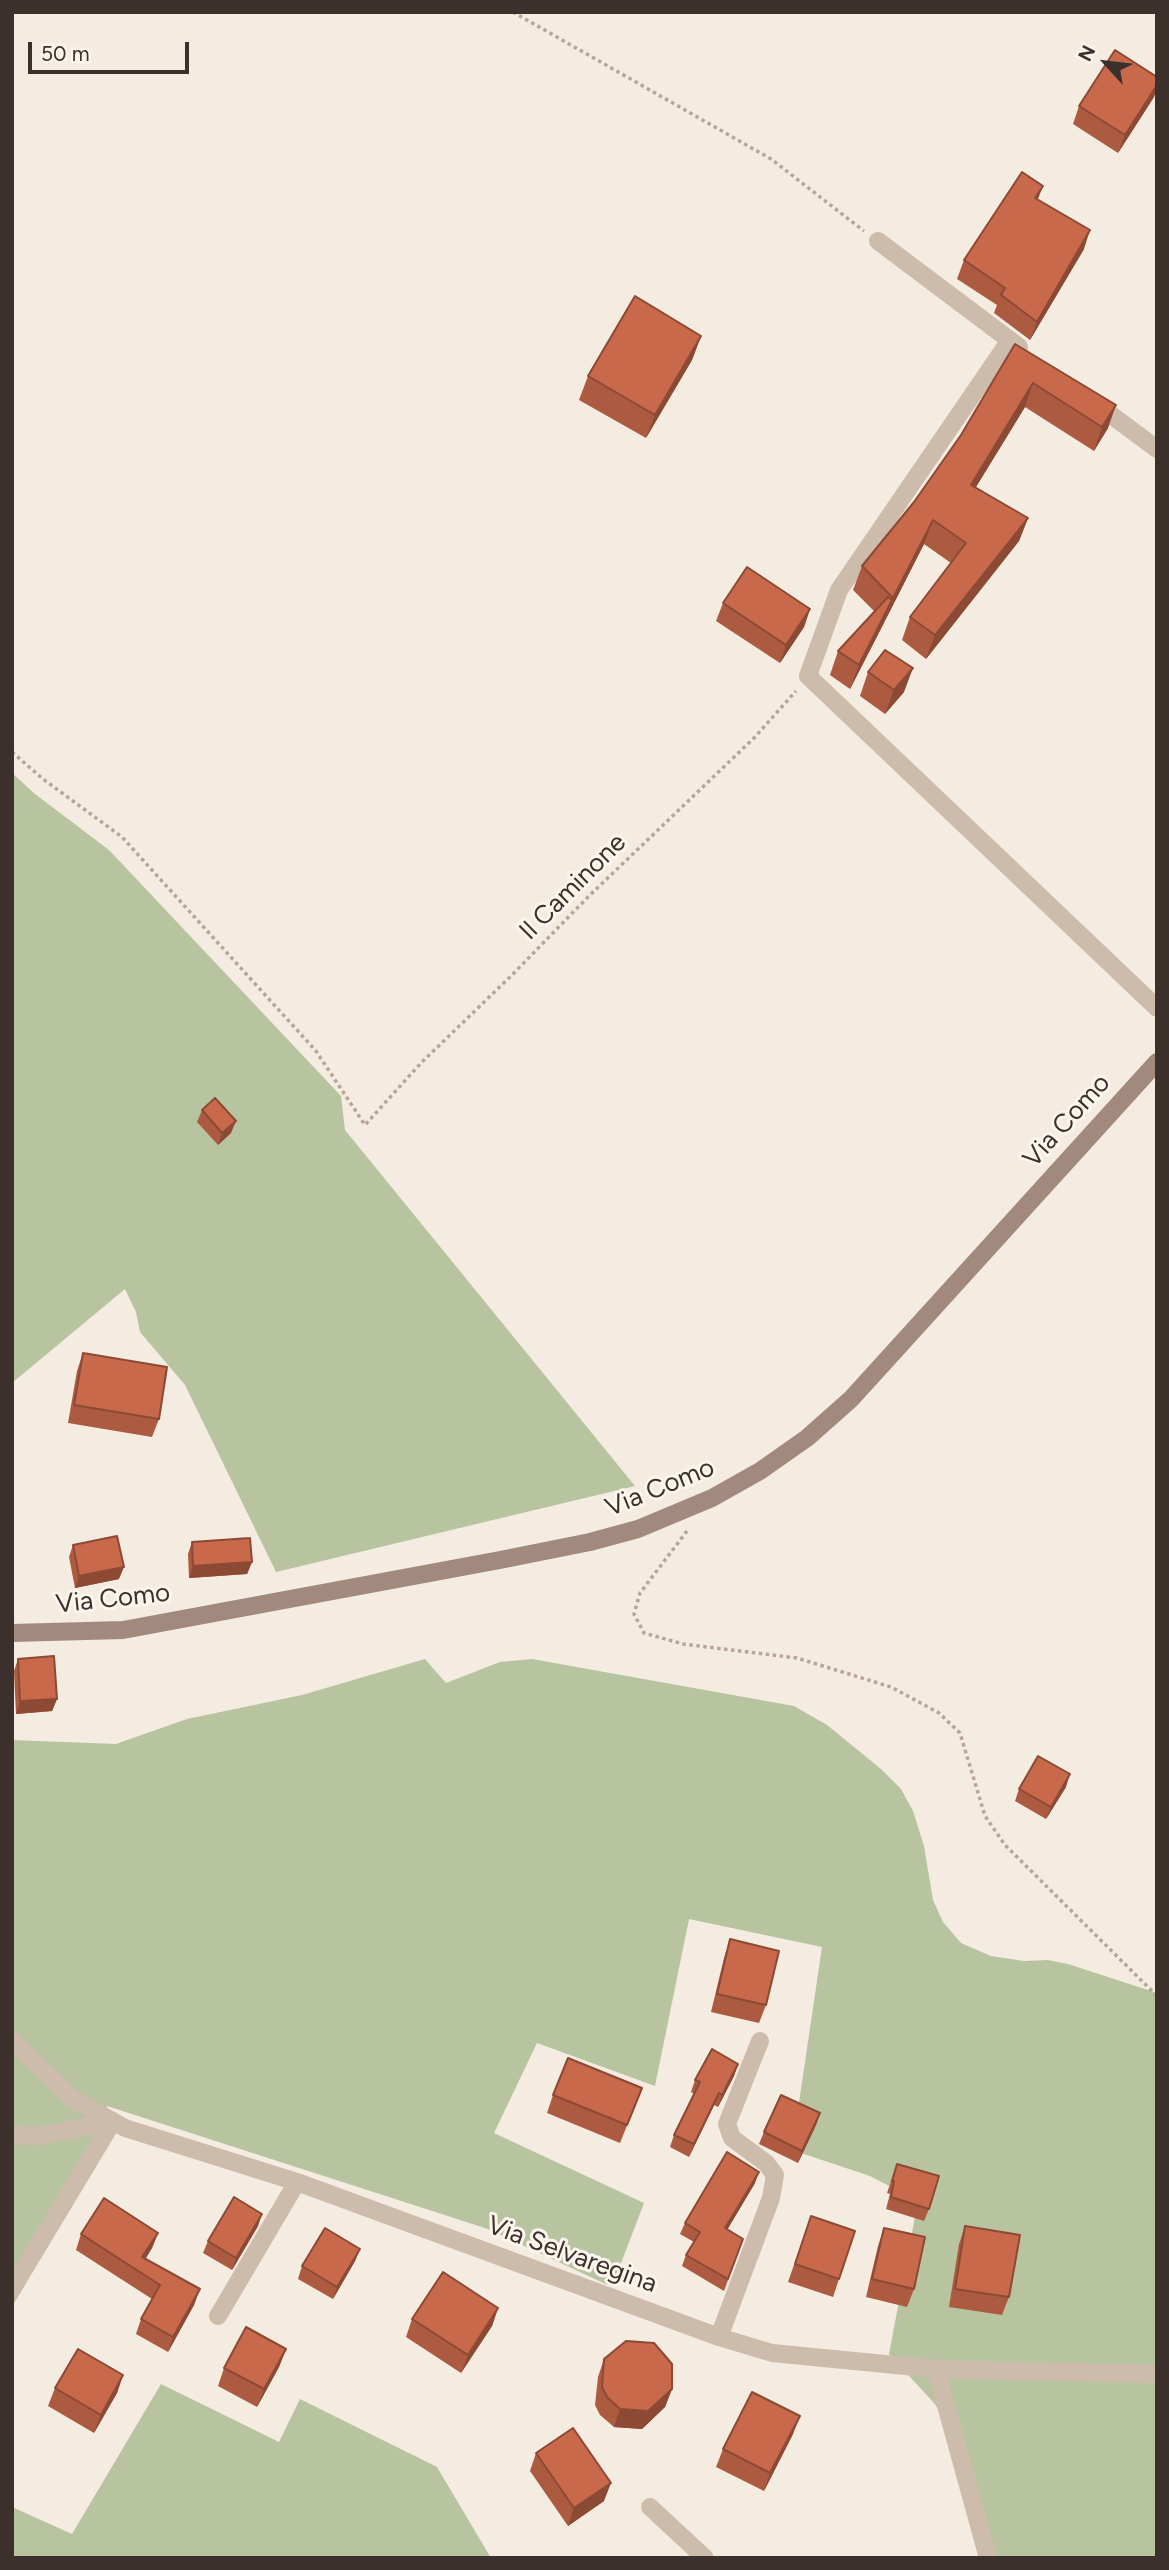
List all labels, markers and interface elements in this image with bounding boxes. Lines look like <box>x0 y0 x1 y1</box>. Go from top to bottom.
scale bar <box>32 28 192 72</box>
north arrow <box>1071 28 1141 98</box>
text: 50 m <box>41 41 90 66</box>
text: N <box>1073 41 1100 65</box>
street label: Il Caminone <box>513 827 633 947</box>
street label: Via Como <box>1017 1068 1117 1174</box>
street label: Via Como <box>601 1452 719 1524</box>
street label: Via Como <box>54 1577 172 1621</box>
street label: Via Selvaregina <box>483 2210 661 2300</box>

